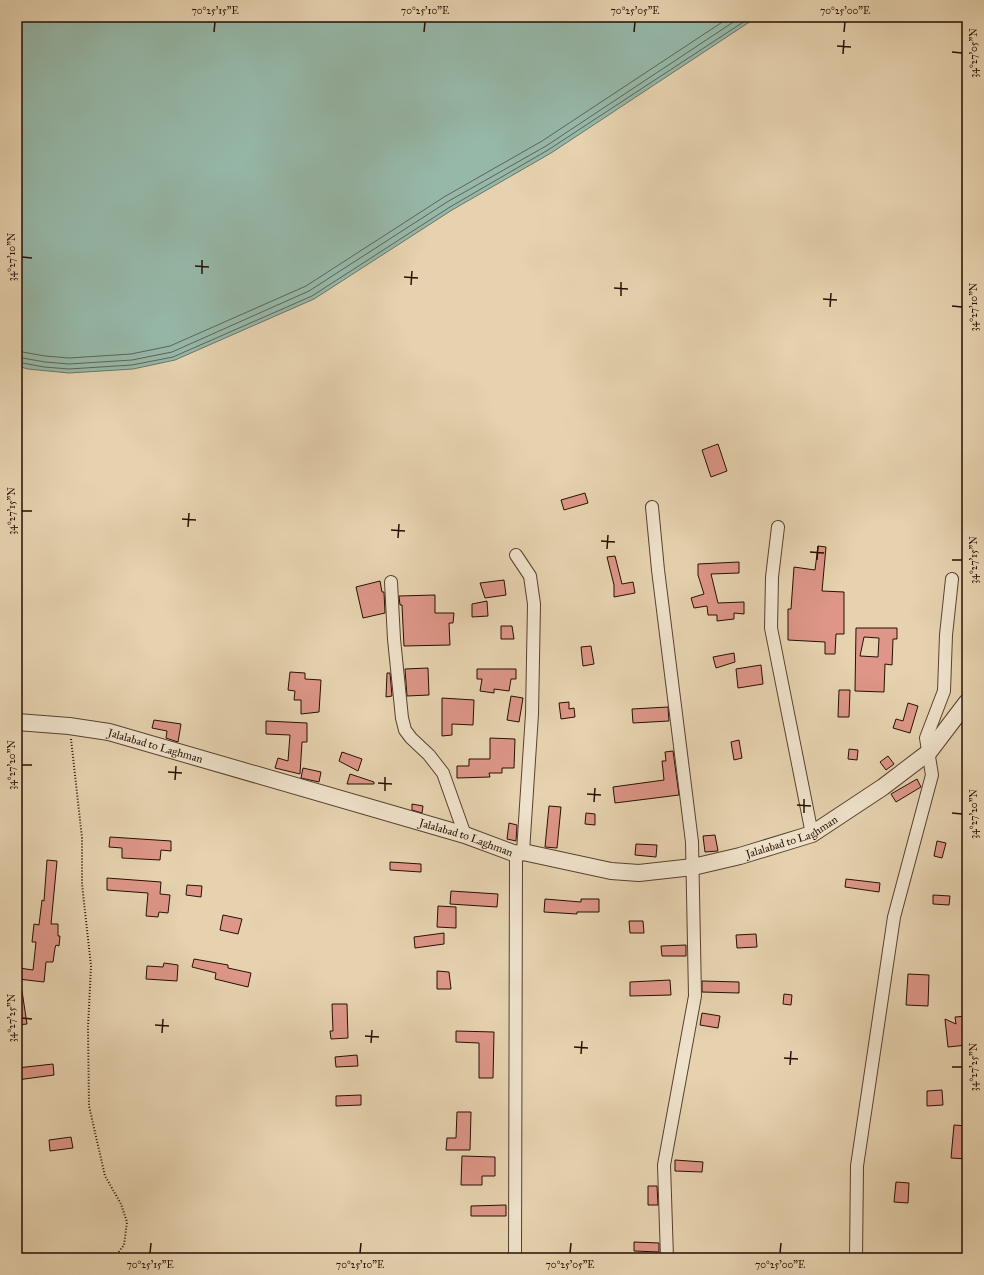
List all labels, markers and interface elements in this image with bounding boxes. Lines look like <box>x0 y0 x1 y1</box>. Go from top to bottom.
text: 70°25'15"E <box>191 5 239 17</box>
text: 70°25'10"E <box>401 5 449 17</box>
text: 70°25'05"E <box>610 5 660 17</box>
text: 70°25'00"E <box>820 5 870 17</box>
text: 34°27'05"N <box>968 28 980 78</box>
text: 34°27'10"N <box>6 232 18 281</box>
text: 34°27'10"N <box>968 282 980 331</box>
text: 34°27'15"N <box>6 487 18 535</box>
text: 34°27'15"N <box>968 536 980 584</box>
street label: Jalalabad to Laghman <box>105 725 204 765</box>
text: 34°27'20"N <box>6 740 18 790</box>
text: 34°27'20"N <box>968 789 980 839</box>
street label: Jalalabad to Laghman <box>743 813 840 862</box>
street label: Jalalabad to Laghman <box>417 815 515 859</box>
text: 34°27'25"N <box>6 993 18 1042</box>
text: 34°27'25"N <box>968 1042 980 1091</box>
text: 70°25'15"E <box>126 1259 174 1271</box>
text: 70°25'10"E <box>336 1259 384 1271</box>
text: 70°25'05"E <box>545 1259 595 1271</box>
text: 70°25'00"E <box>755 1259 805 1271</box>

